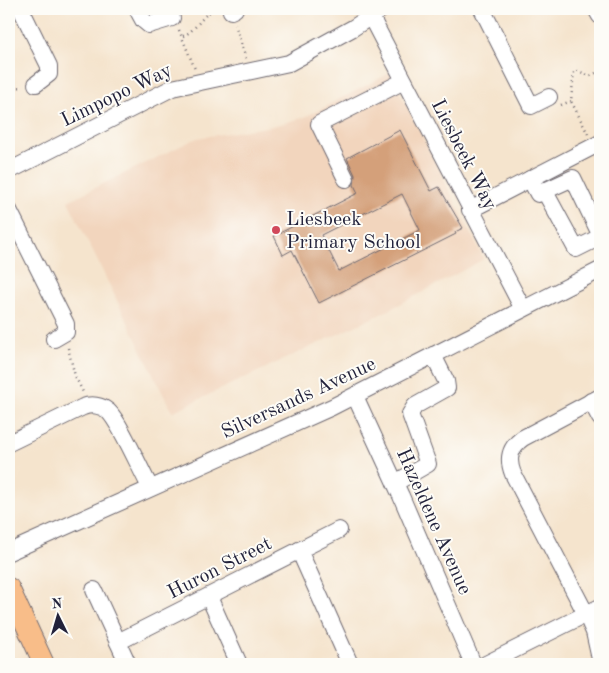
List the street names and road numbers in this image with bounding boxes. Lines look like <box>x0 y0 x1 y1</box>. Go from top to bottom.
street label: Limpopo Way <box>58 60 176 131</box>
street label: Liesbeek Way <box>427 96 500 214</box>
street label: Silversands Avenue <box>219 354 379 443</box>
street label: Hazeldene Avenue <box>392 446 474 598</box>
street label: Huron Street <box>165 534 275 604</box>

